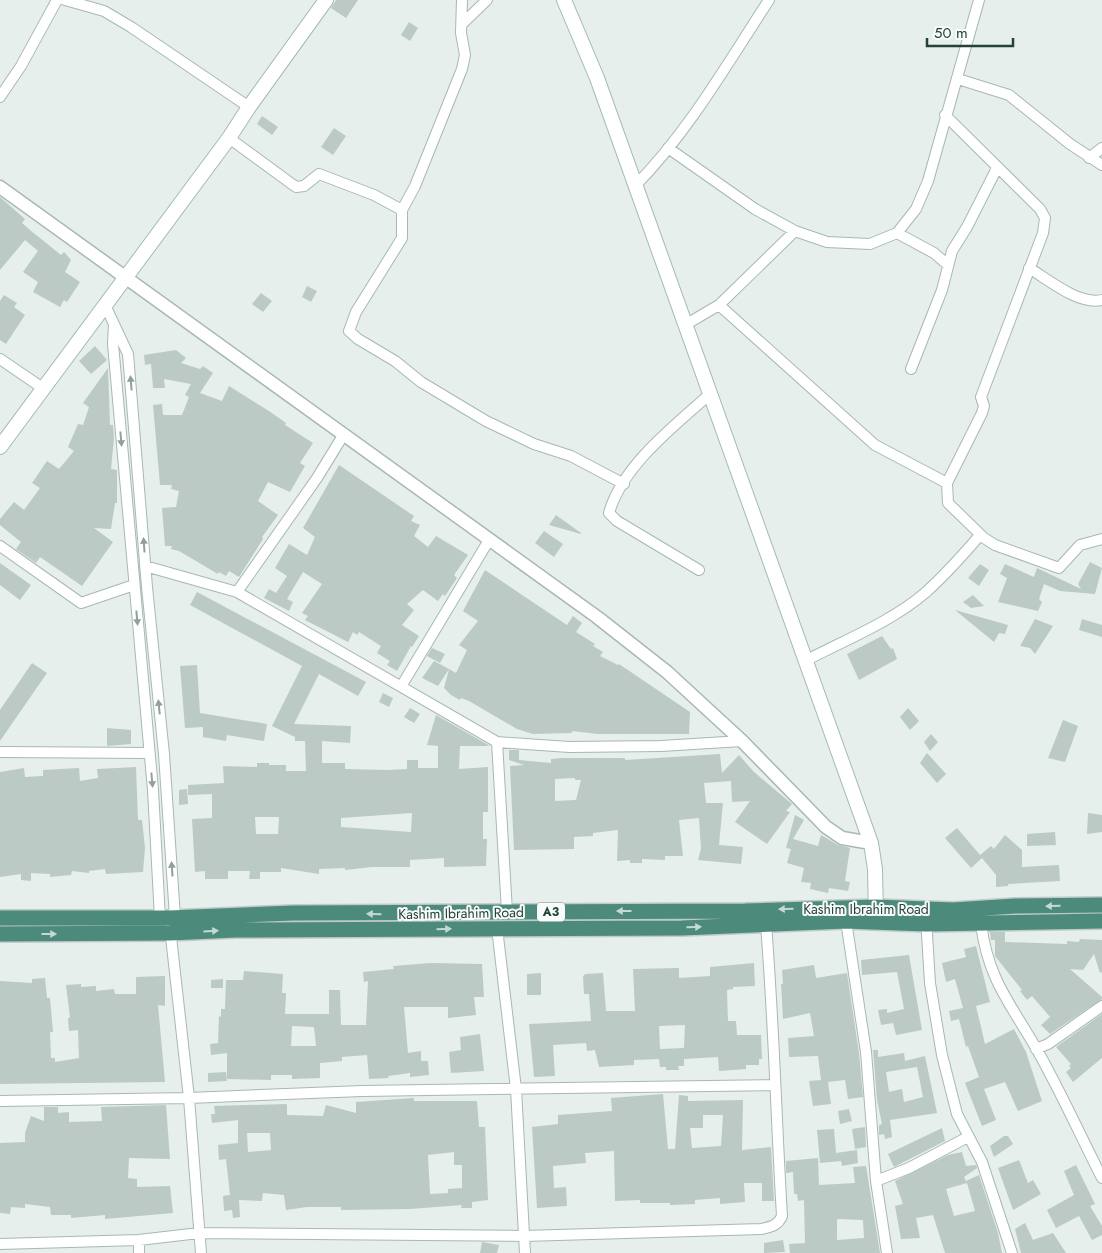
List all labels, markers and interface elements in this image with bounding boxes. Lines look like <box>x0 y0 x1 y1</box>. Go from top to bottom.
scale bar <box>927 15 1013 47</box>
text: 50 m <box>934 22 968 44</box>
one-way arrow <box>126 375 134 391</box>
one-way arrow <box>117 431 125 447</box>
one-way arrow <box>140 537 148 553</box>
one-way arrow <box>133 611 141 627</box>
one-way arrow <box>155 698 163 714</box>
one-way arrow <box>148 773 156 789</box>
one-way arrow <box>168 860 176 876</box>
street label: Kashim Ibrahim Road <box>803 899 929 919</box>
street label: Kashim Ibrahim Road <box>398 902 524 924</box>
road number: A3 <box>537 902 565 922</box>
one-way arrow <box>1045 902 1061 910</box>
one-way arrow <box>778 906 794 914</box>
one-way arrow <box>615 907 631 915</box>
one-way arrow <box>365 910 381 918</box>
one-way arrow <box>686 923 702 931</box>
one-way arrow <box>436 925 452 933</box>
one-way arrow <box>203 927 219 935</box>
one-way arrow <box>41 930 57 938</box>

